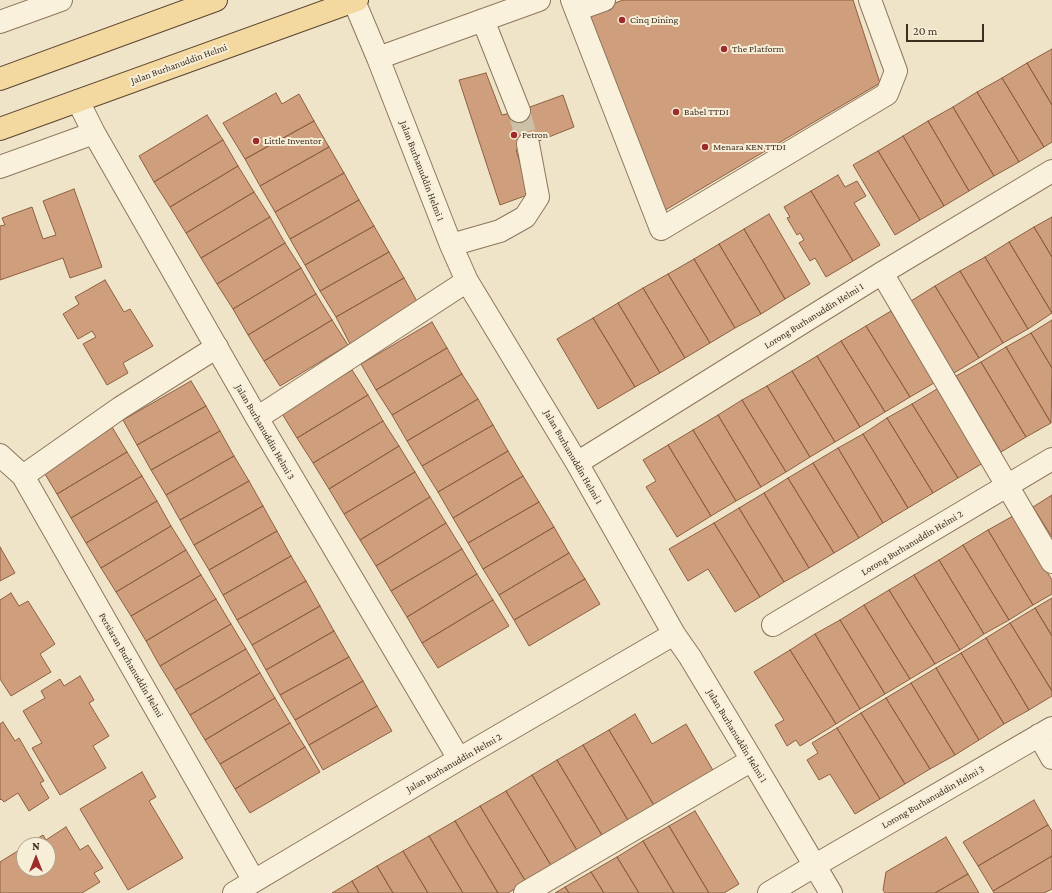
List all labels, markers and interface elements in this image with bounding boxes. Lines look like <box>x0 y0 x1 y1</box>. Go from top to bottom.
place label: Cinq Dining <box>630 14 678 26</box>
marker: Cinq Dining <box>617 15 627 25</box>
scale bar <box>908 16 986 42</box>
text: 20 m <box>913 24 937 38</box>
street label: Jalan Burhanuddin Helmi <box>129 41 229 87</box>
place label: The Platform <box>732 43 784 55</box>
marker: The Platform <box>719 44 729 54</box>
place label: Babel TTDI <box>684 106 729 118</box>
marker: Babel TTDI <box>671 107 681 117</box>
street label: Jalan Burhanuddin Helmi 1 <box>397 119 447 223</box>
place label: Petron <box>522 129 548 141</box>
marker: Petron <box>509 130 519 140</box>
place label: Little Inventor <box>264 135 322 147</box>
marker: Little Inventor <box>251 136 261 146</box>
place label: Menara KEN TTDI <box>713 141 786 153</box>
marker: Menara KEN TTDI <box>700 142 710 152</box>
street label: Lorong Burhanuddin Helmi 1 <box>762 280 866 352</box>
street label: Jalan Burhanuddin Helmi 3 <box>233 382 297 482</box>
street label: Jalan Burhanuddin Helmi 1 <box>541 408 605 506</box>
street label: Lorong Burhanuddin Helmi 2 <box>859 508 965 578</box>
street label: Persiaran Burhanuddin Helmi <box>96 611 166 719</box>
street label: Jalan Burhanuddin Helmi 1 <box>704 687 770 785</box>
street label: Jalan Burhanuddin Helmi 2 <box>404 731 504 795</box>
street label: Lorong Burhanuddin Helmi 3 <box>880 763 986 831</box>
north arrow <box>16 837 56 877</box>
text: N <box>32 840 40 852</box>

